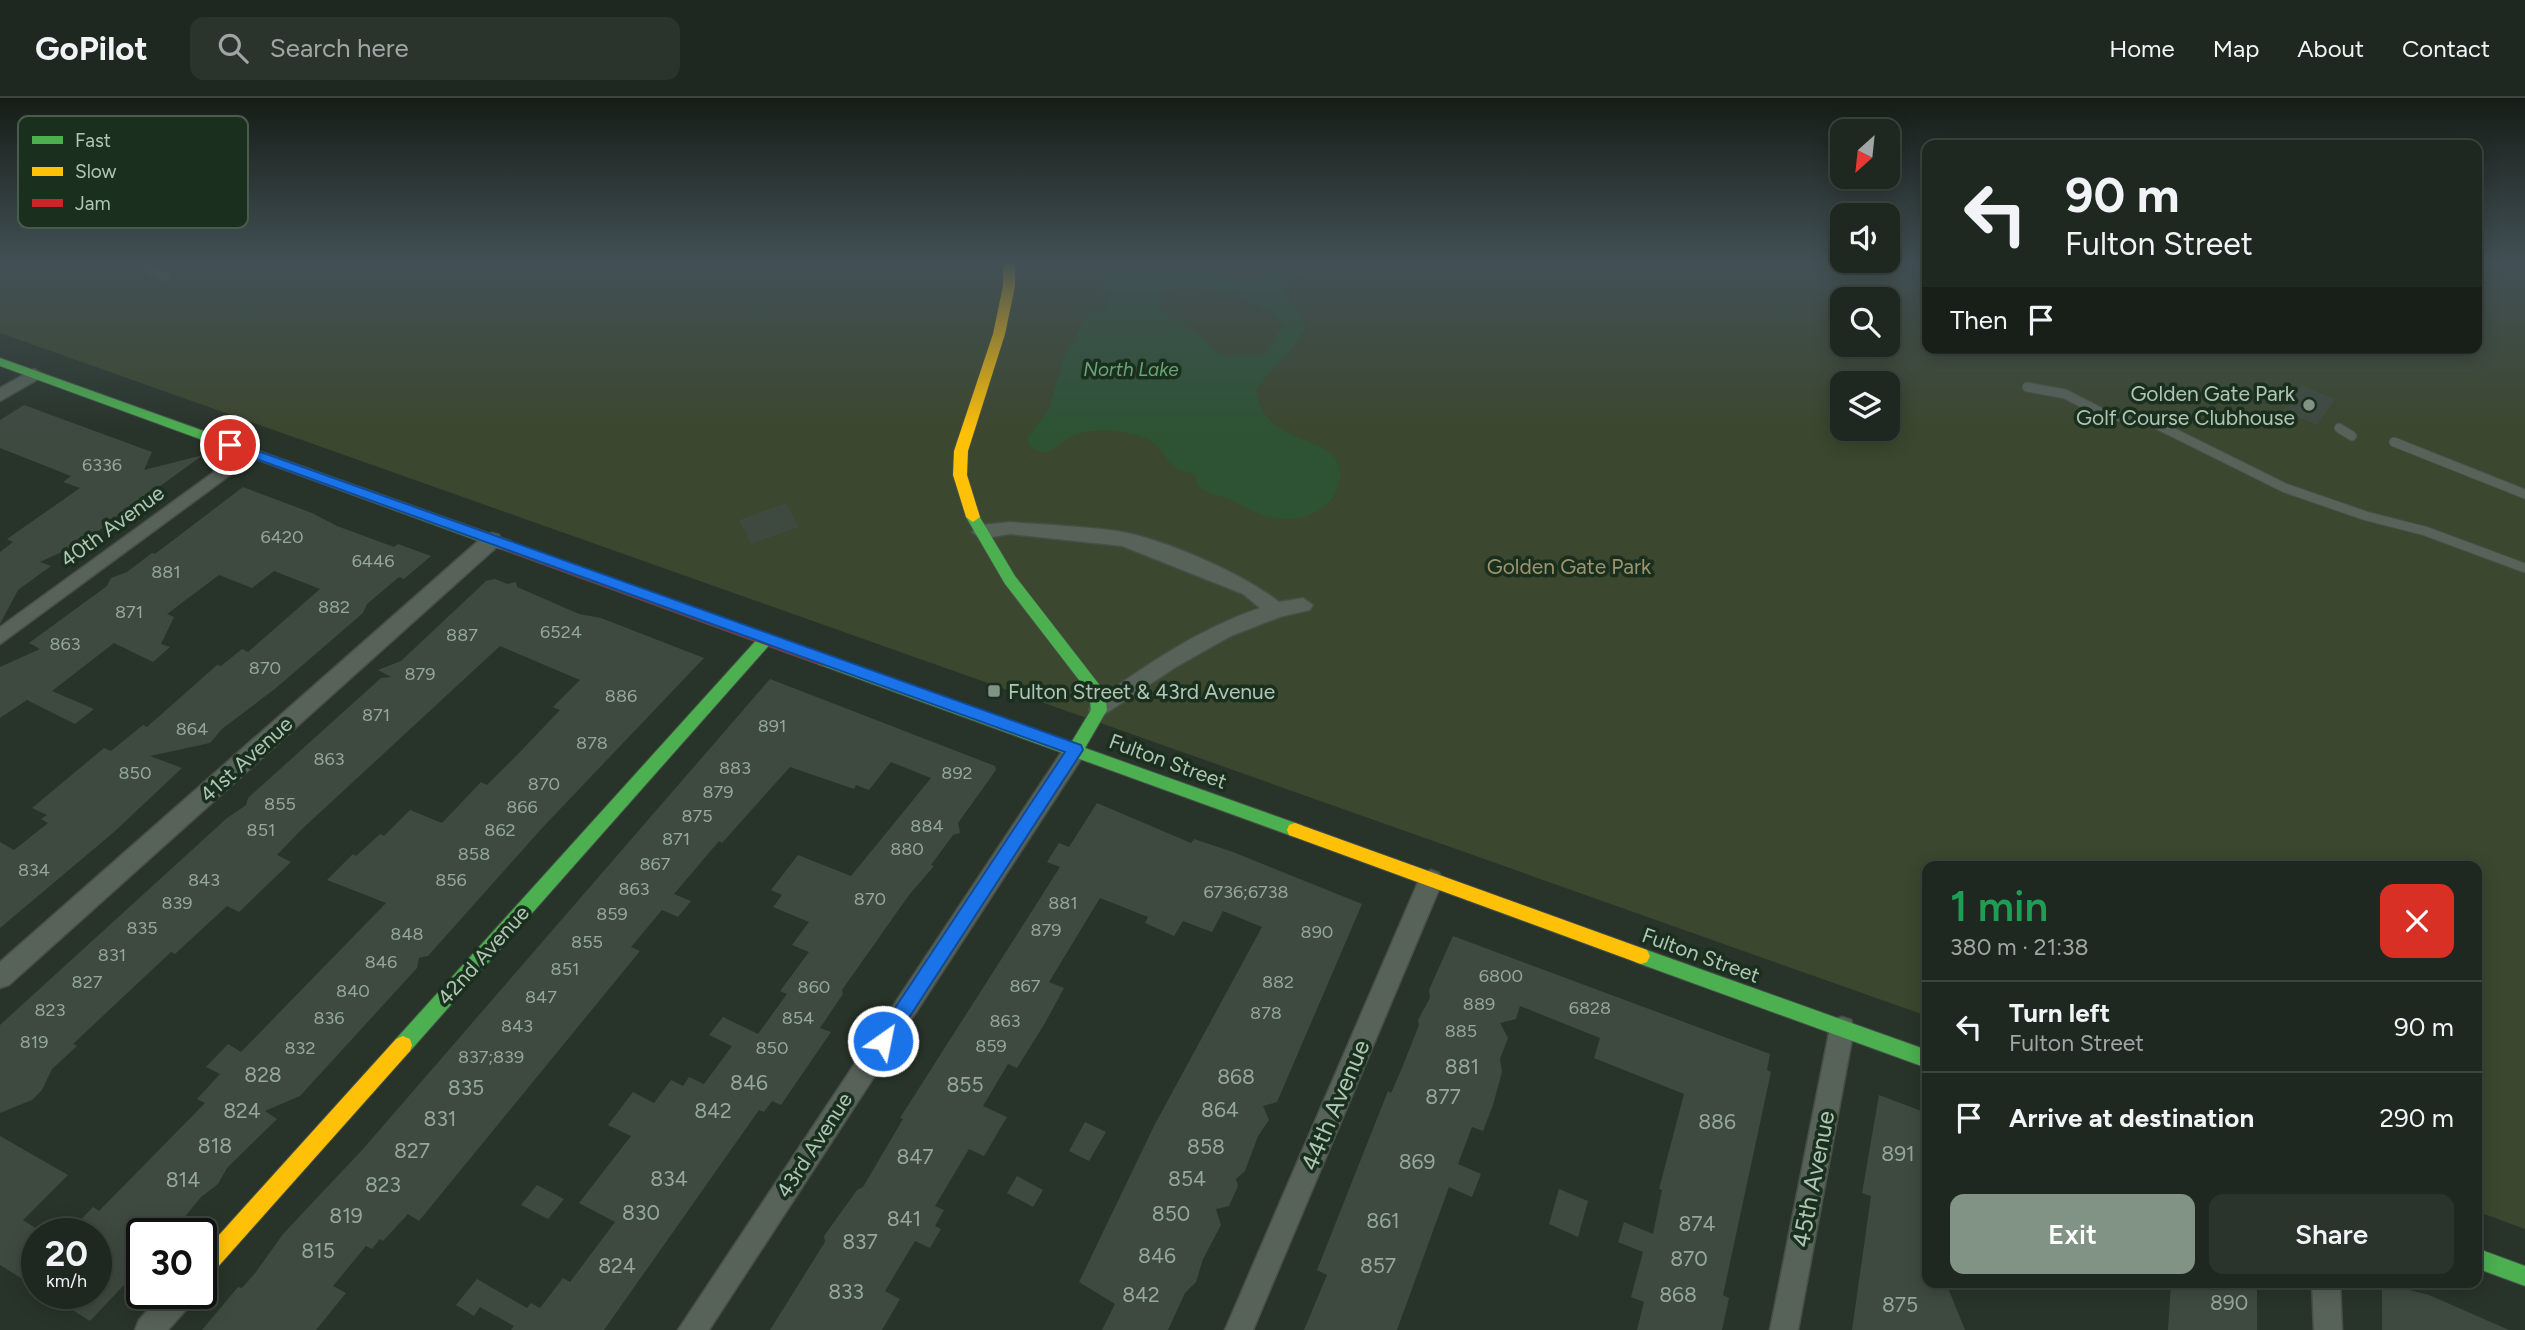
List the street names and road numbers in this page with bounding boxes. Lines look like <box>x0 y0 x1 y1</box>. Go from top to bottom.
street label: 40th Avenue <box>55 480 169 572</box>
street label: 41st Avenue <box>195 711 297 807</box>
street label: Fulton Street <box>1106 728 1230 794</box>
street label: 42nd Avenue <box>432 900 534 1010</box>
street label: Fulton Street <box>1639 922 1763 988</box>
street label: 44th Avenue <box>1294 1035 1376 1175</box>
street label: 43rd Avenue <box>771 1088 857 1202</box>
street label: 45th Avenue <box>1786 1108 1840 1250</box>

